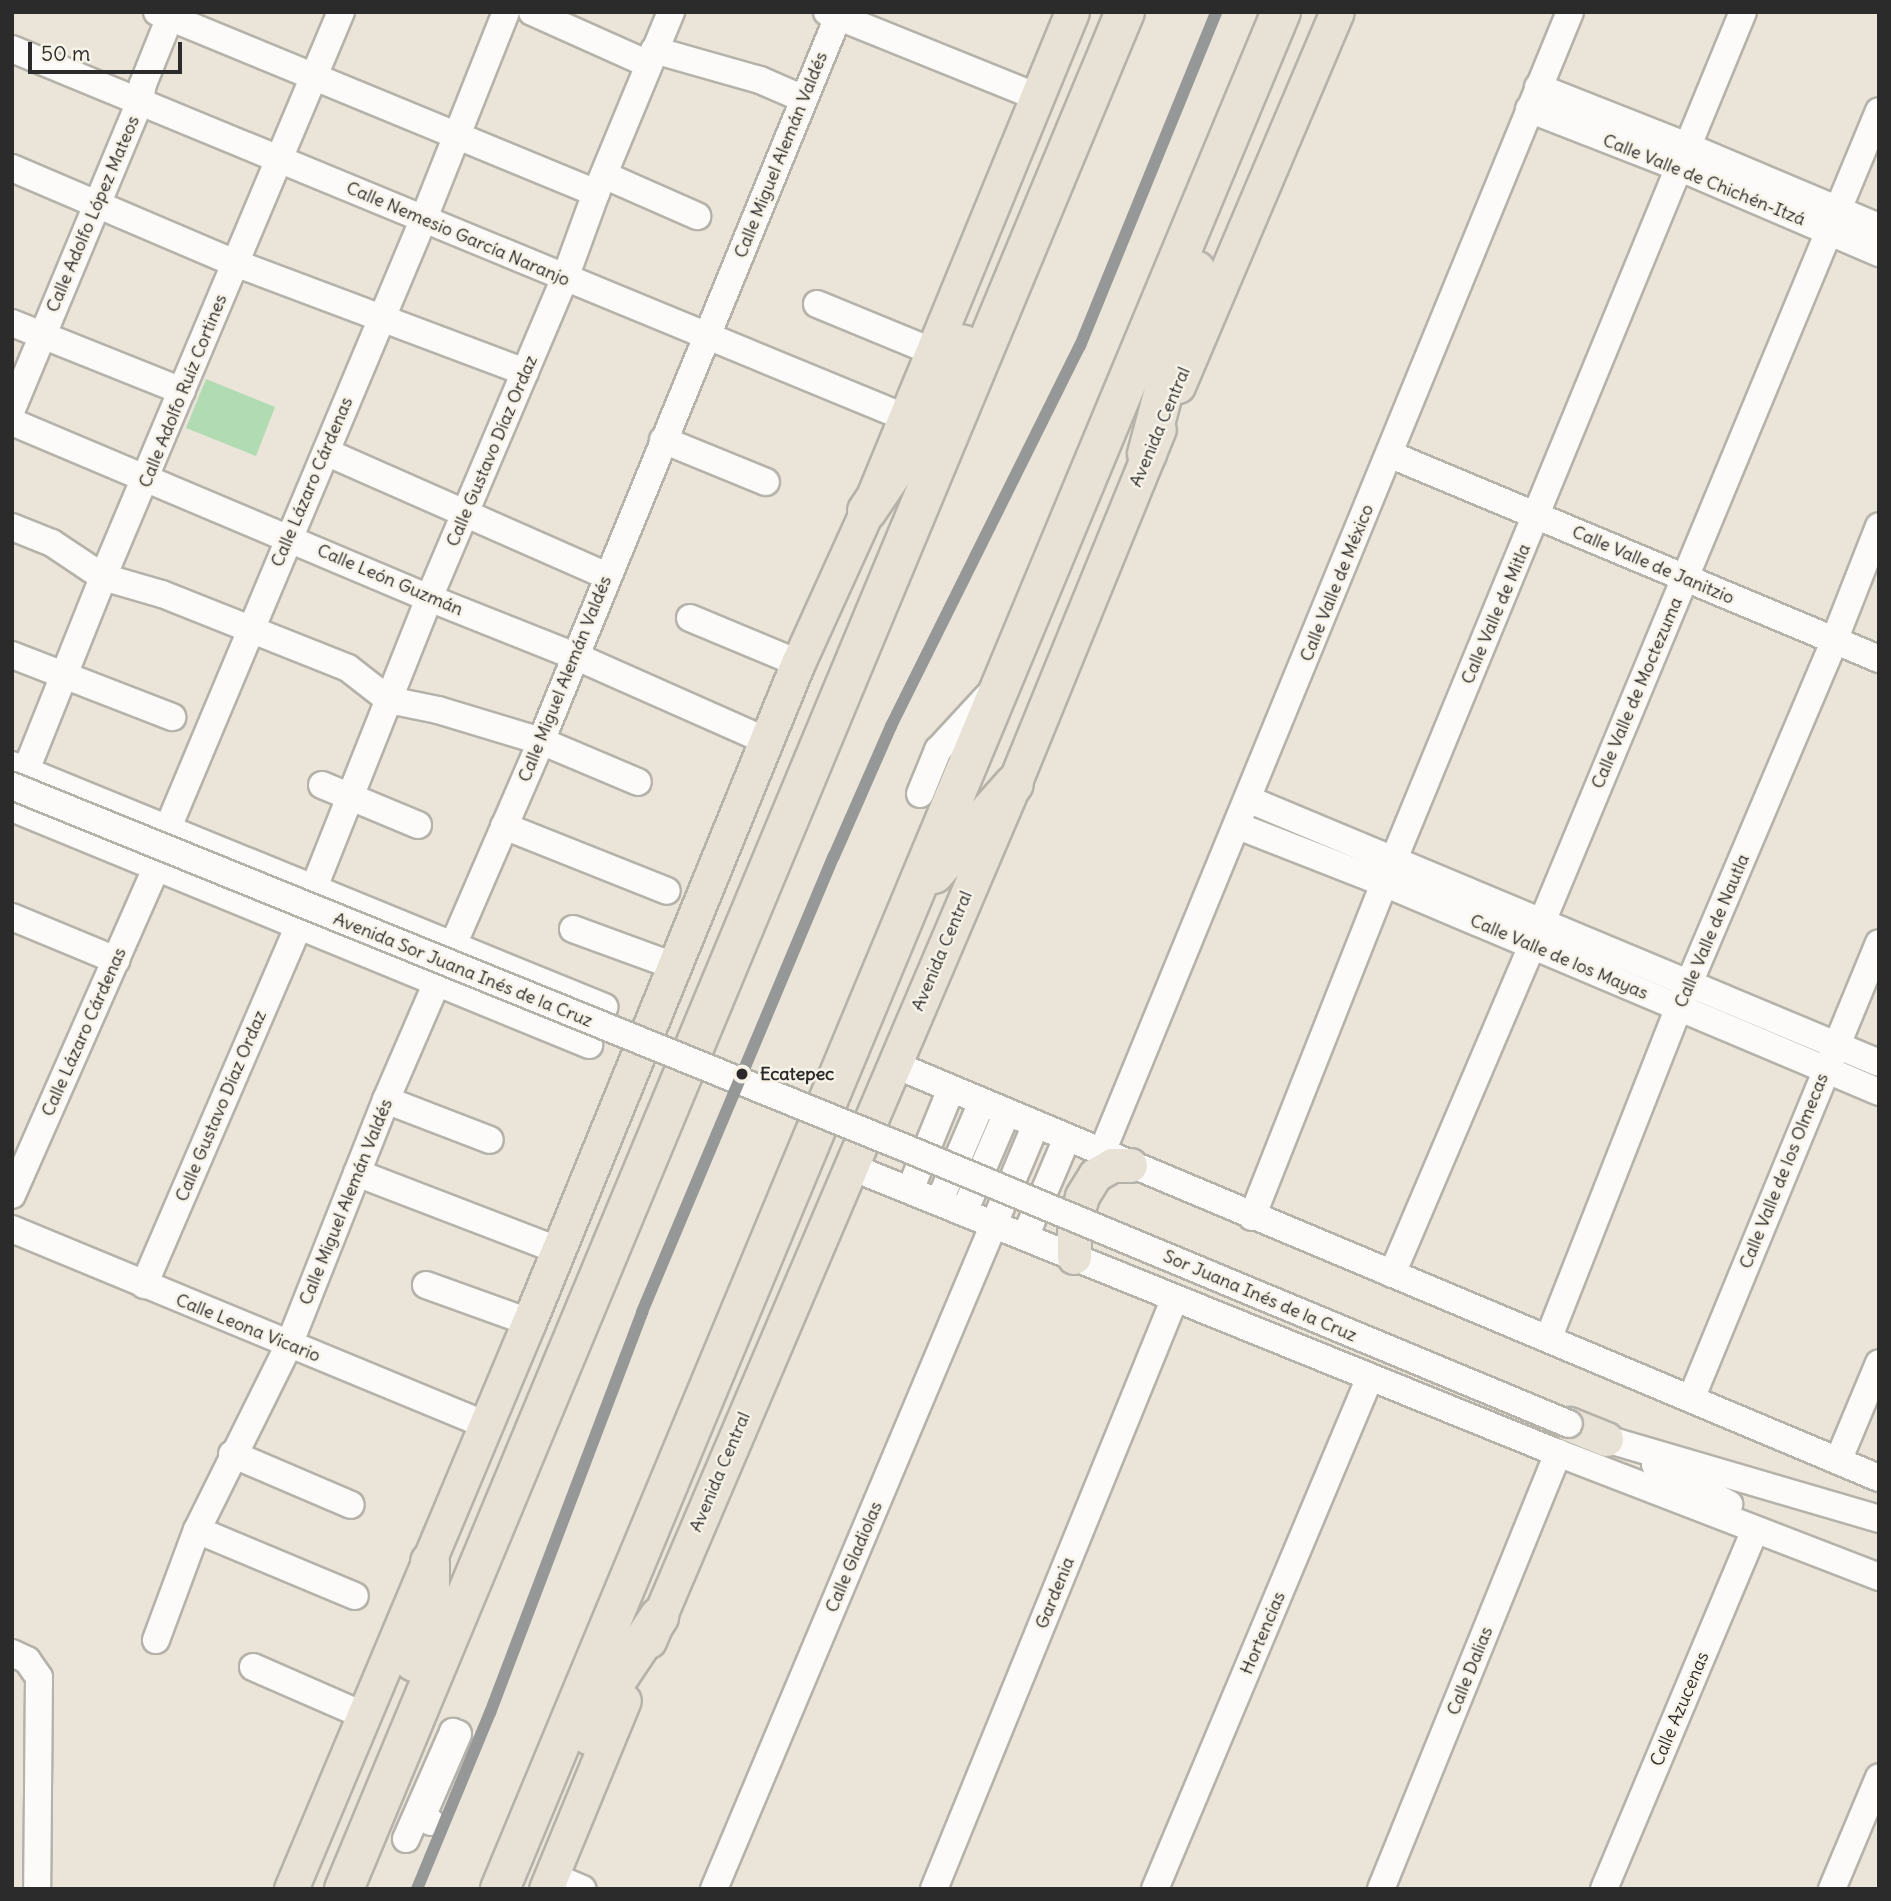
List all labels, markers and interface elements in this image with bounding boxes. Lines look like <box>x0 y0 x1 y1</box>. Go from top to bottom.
scale bar <box>32 28 186 72</box>
text: 50 m <box>41 40 90 67</box>
street label: Calle Miguel Alemán Valdés <box>730 49 832 261</box>
street label: Calle Adolfo López Mateos <box>42 112 144 316</box>
street label: Calle Valle de Chichén-Itzá <box>1600 129 1808 231</box>
street label: Calle Nemesio García Naranjo <box>343 177 573 291</box>
street label: Calle Adolfo Ruíz Cortines <box>134 291 232 491</box>
street label: Calle Gustavo Díaz Ordaz <box>442 352 542 550</box>
street label: Avenida Central <box>1125 364 1195 490</box>
street label: Calle Lázaro Cárdenas <box>266 394 358 570</box>
street label: Calle Valle de México <box>1296 501 1378 665</box>
street label: Calle Valle de Janitzio <box>1569 521 1737 609</box>
street label: Calle León Guzmán <box>314 540 466 620</box>
street label: Calle Valle de Mitla <box>1457 541 1535 687</box>
street label: Calle Miguel Alemán Valdés <box>514 573 616 785</box>
street label: Calle Valle de Moctezuma <box>1587 594 1687 792</box>
street label: Calle Valle de Nautla <box>1670 851 1754 1011</box>
street label: Avenida Central <box>907 888 977 1014</box>
street label: Avenida Sor Juana Inés de la Cruz <box>330 908 596 1032</box>
street label: Calle Valle de los Mayas <box>1467 910 1651 1004</box>
street label: Calle Lázaro Cárdenas <box>37 944 131 1120</box>
street label: Calle Gustavo Díaz Ordaz <box>171 1007 271 1205</box>
marker: Ecatepec <box>730 1062 754 1086</box>
place label: Ecatepec <box>760 1063 834 1085</box>
street label: Calle Valle de los Olmecas <box>1735 1070 1833 1272</box>
street label: Calle Miguel Alemán Valdés <box>295 1096 397 1308</box>
street label: Sor Juana Inés de la Cruz <box>1160 1245 1360 1347</box>
street label: Calle Leona Vicario <box>172 1289 324 1367</box>
street label: Avenida Central <box>685 1409 755 1535</box>
street label: Calle Gladiolas <box>821 1498 887 1616</box>
street label: Gardenia <box>1031 1554 1079 1632</box>
street label: Hortencias <box>1236 1588 1290 1678</box>
street label: Calle Dalias <box>1442 1624 1498 1718</box>
street label: Calle Azucenas <box>1646 1649 1714 1769</box>

